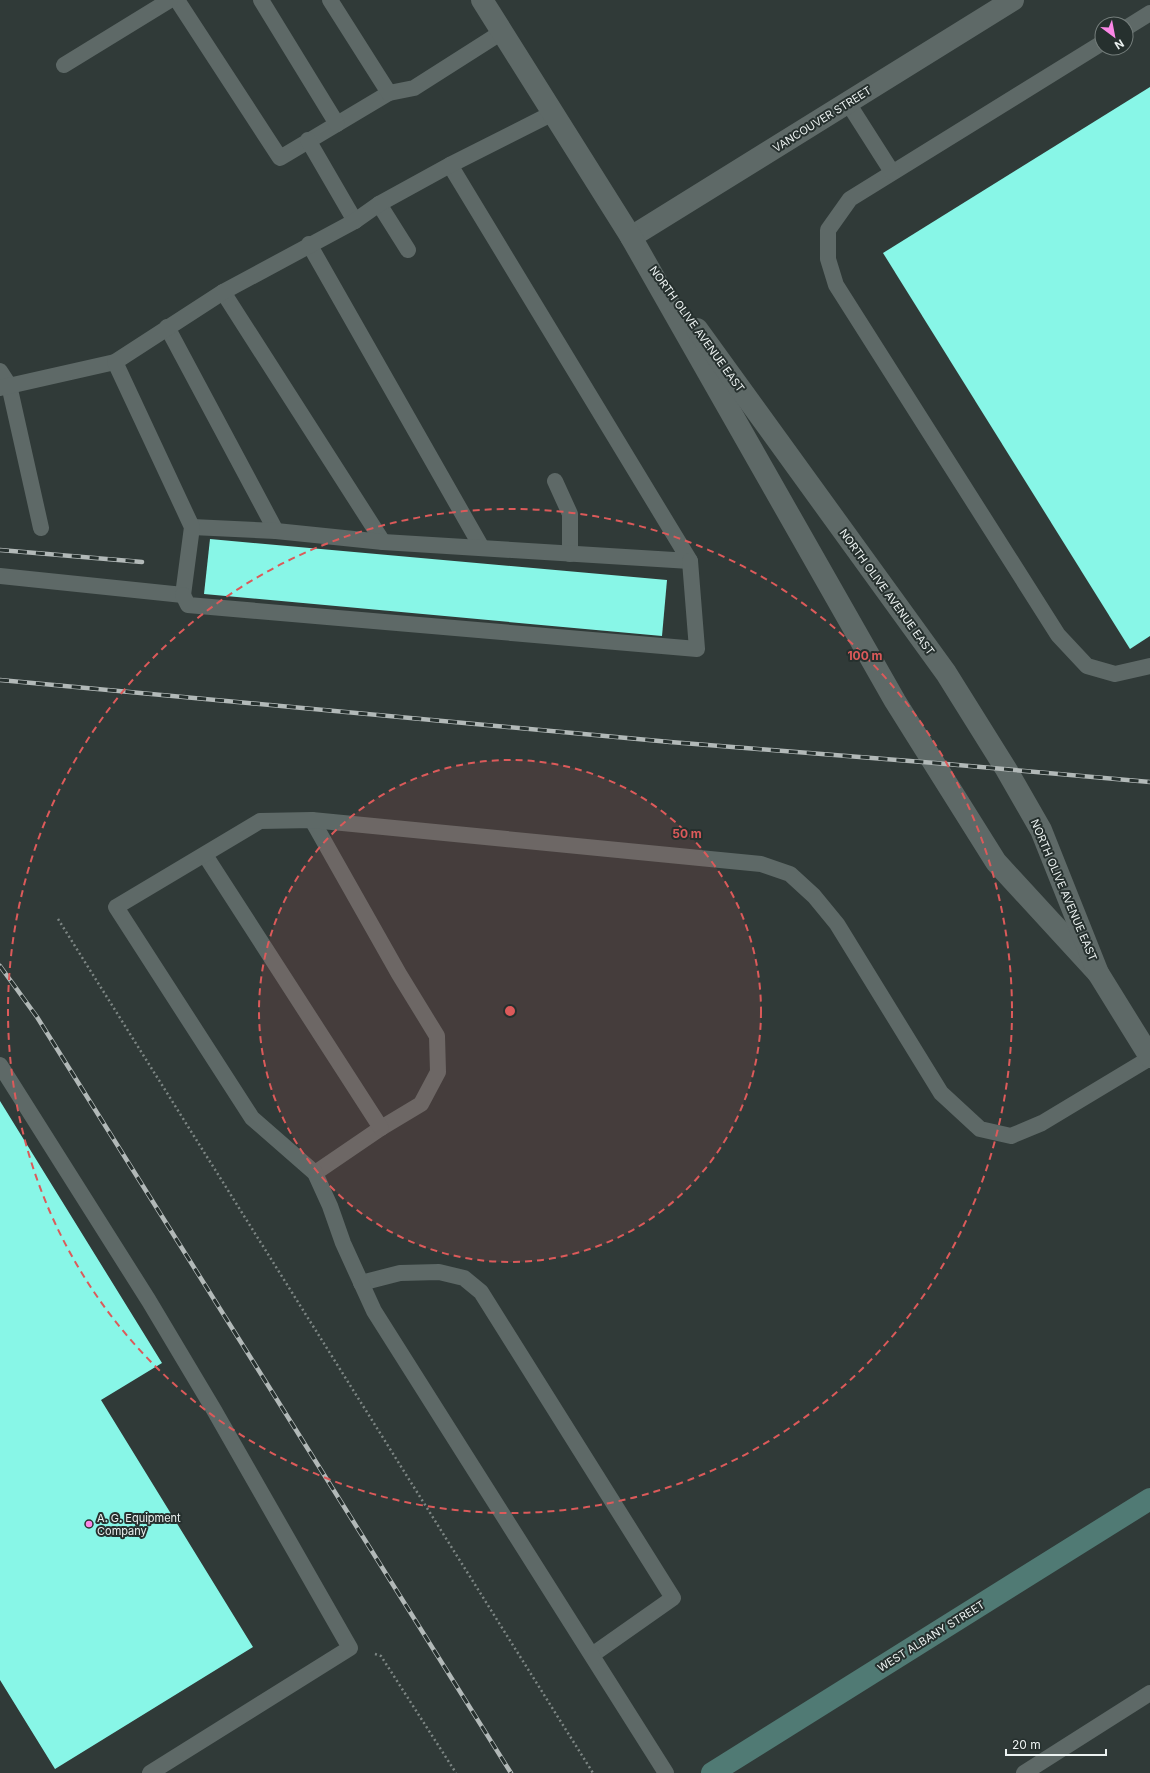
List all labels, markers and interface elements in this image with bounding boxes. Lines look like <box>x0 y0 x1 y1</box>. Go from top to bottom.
north arrow <box>1094 16 1134 56</box>
text: N <box>1112 36 1127 53</box>
street label: VANCOUVER STREET <box>770 83 874 155</box>
street label: NORTH OLIVE AVENUE EAST <box>646 263 748 395</box>
street label: NORTH OLIVE AVENUE EAST <box>836 526 938 658</box>
text: 100 m <box>847 648 883 663</box>
street label: NORTH OLIVE AVENUE EAST <box>1028 817 1100 963</box>
text: 50 m <box>672 826 702 841</box>
centre of rings <box>503 1004 517 1018</box>
place label: A. G. Equipment Company <box>97 1511 181 1538</box>
marker: A. G. Equipment Company <box>84 1519 94 1529</box>
street label: WEST ALBANY STREET <box>875 1597 987 1675</box>
scale bar <box>1006 1731 1106 1757</box>
text: 20 m <box>1012 1737 1041 1752</box>

